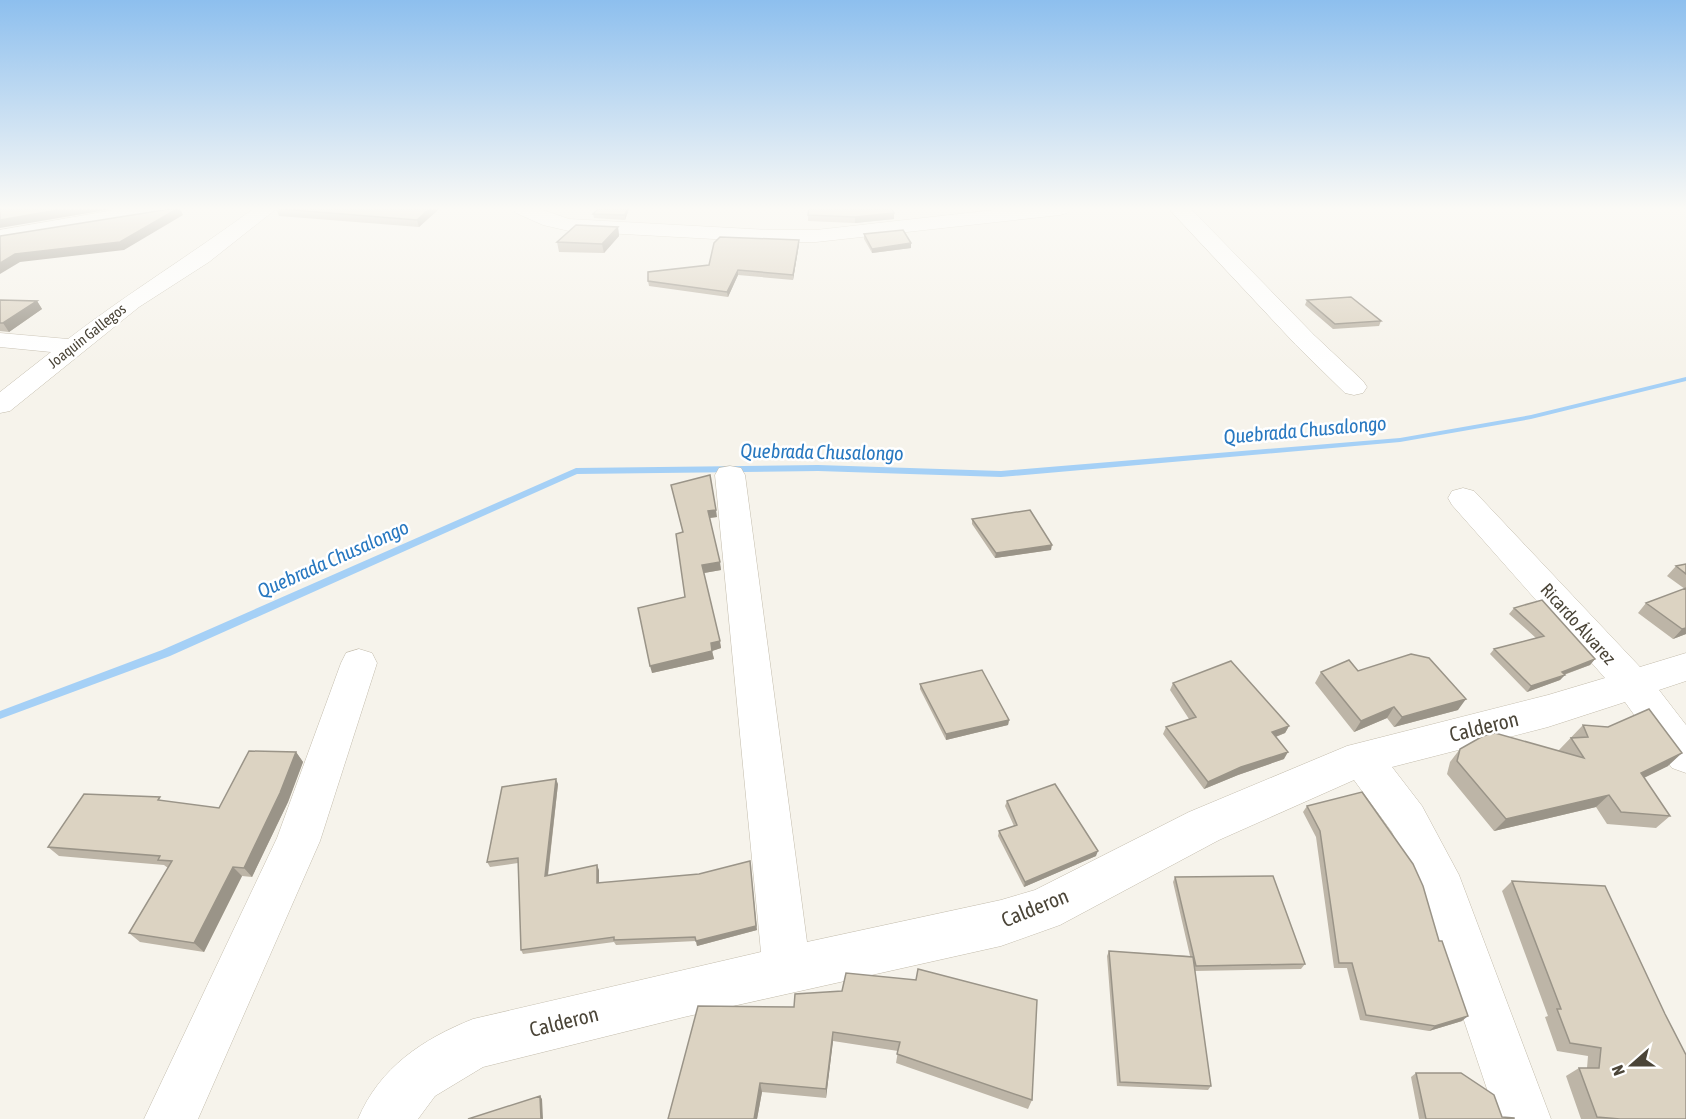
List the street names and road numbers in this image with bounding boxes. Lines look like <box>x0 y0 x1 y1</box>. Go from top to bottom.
street label: Joaquin Gallegos <box>44 300 129 371</box>
street label: Ricardo Álvarez <box>1536 579 1621 669</box>
street label: Calderon <box>1447 706 1521 746</box>
street label: Calderon <box>998 883 1072 931</box>
street label: Calderon <box>527 1001 601 1041</box>

